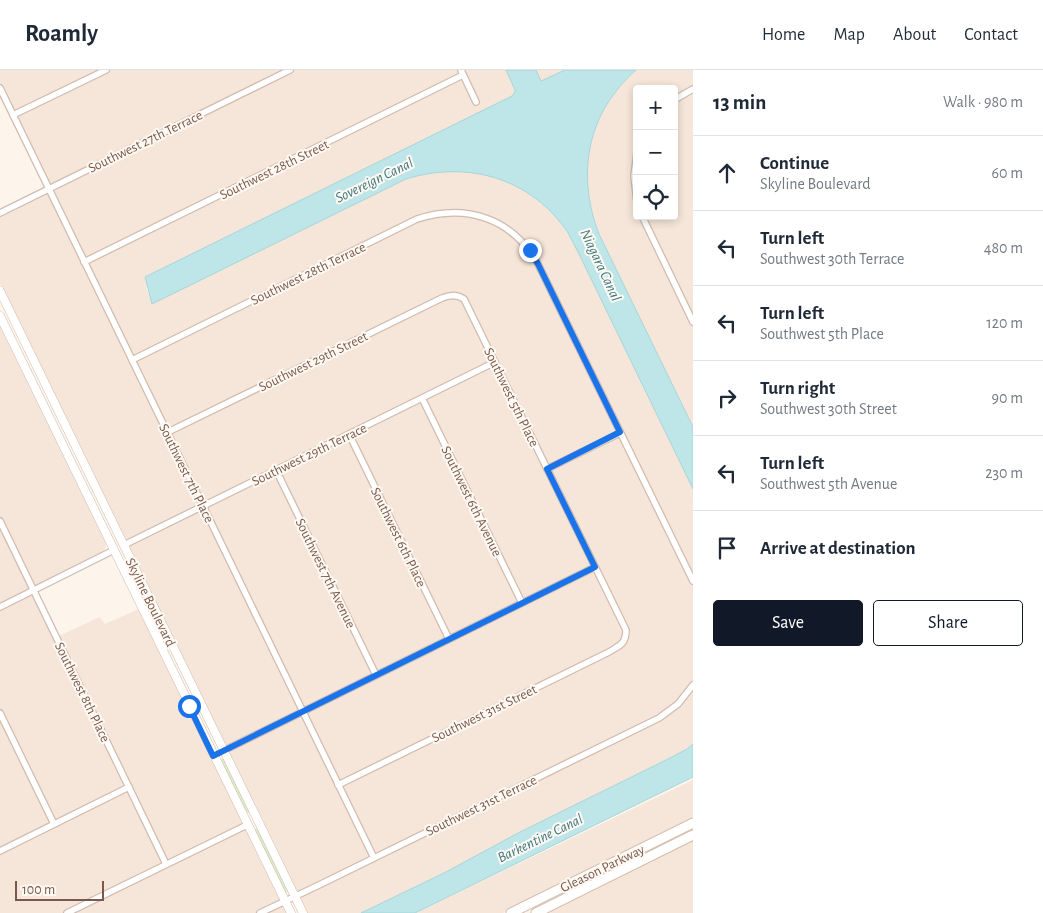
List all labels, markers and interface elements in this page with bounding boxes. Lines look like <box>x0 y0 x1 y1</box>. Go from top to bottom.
text: Roamly <box>25 22 98 46</box>
text: Home <box>762 26 805 44</box>
text: Map <box>833 26 865 44</box>
text: About <box>893 26 936 44</box>
text: Contact <box>964 26 1018 44</box>
map controls <box>633 85 678 220</box>
button: + <box>633 85 678 130</box>
text: 13 min <box>713 92 766 113</box>
text: Walk · 980 m <box>943 94 1023 110</box>
street label: Southwest 27th Terrace <box>86 108 205 176</box>
button: − <box>633 130 678 175</box>
street label: Southwest 28th Street <box>218 137 332 202</box>
text: Continue <box>760 154 829 173</box>
water label: Sovereign Canal <box>333 155 416 206</box>
icon: ahead <box>713 159 741 187</box>
text: 60 m <box>992 165 1023 181</box>
button: locate <box>633 175 678 220</box>
text: Skyline Boulevard <box>760 176 871 192</box>
water label: Niagara Canal <box>577 227 624 304</box>
text: Turn left <box>760 229 824 248</box>
icon: left <box>713 234 741 262</box>
route end <box>519 239 542 262</box>
street label: Southwest 28th Terrace <box>249 240 368 308</box>
text: 480 m <box>984 240 1023 256</box>
text: Southwest 30th Terrace <box>760 251 904 267</box>
text: Turn left <box>760 304 824 323</box>
icon: left <box>713 309 741 337</box>
text: 120 m <box>986 315 1023 331</box>
text: Southwest 5th Place <box>760 326 884 342</box>
street label: Southwest 29th Street <box>257 329 371 394</box>
street label: Southwest 5th Place <box>481 346 541 449</box>
text: Turn right <box>760 379 835 398</box>
icon: right <box>713 384 741 412</box>
text: 90 m <box>992 390 1023 406</box>
text: Southwest 30th Street <box>760 401 897 417</box>
street label: Southwest 29th Terrace <box>250 421 369 489</box>
street label: Southwest 7th Place <box>156 422 216 525</box>
street label: Southwest 6th Avenue <box>438 444 504 559</box>
text: Turn left <box>760 454 824 473</box>
icon: left <box>713 459 741 487</box>
text: 230 m <box>985 465 1023 481</box>
text: Southwest 5th Avenue <box>760 476 897 492</box>
street label: Southwest 6th Place <box>368 485 428 590</box>
street label: Southwest 7th Avenue <box>292 516 358 631</box>
icon: arrive <box>713 534 741 562</box>
text: Arrive at destination <box>760 539 916 558</box>
street label: Skyline Boulevard <box>123 556 178 649</box>
button: Save <box>713 600 863 646</box>
button: Share <box>873 600 1023 646</box>
street label: Southwest 8th Place <box>52 640 112 745</box>
street label: Southwest 31st Street <box>430 682 540 745</box>
route start <box>178 695 201 718</box>
street label: Southwest 31st Terrace <box>424 773 539 839</box>
water label: Barkentine Canal <box>495 811 585 866</box>
street label: Gleason Parkway <box>558 842 647 895</box>
scale bar <box>15 878 104 901</box>
text: 100 m <box>22 883 55 897</box>

